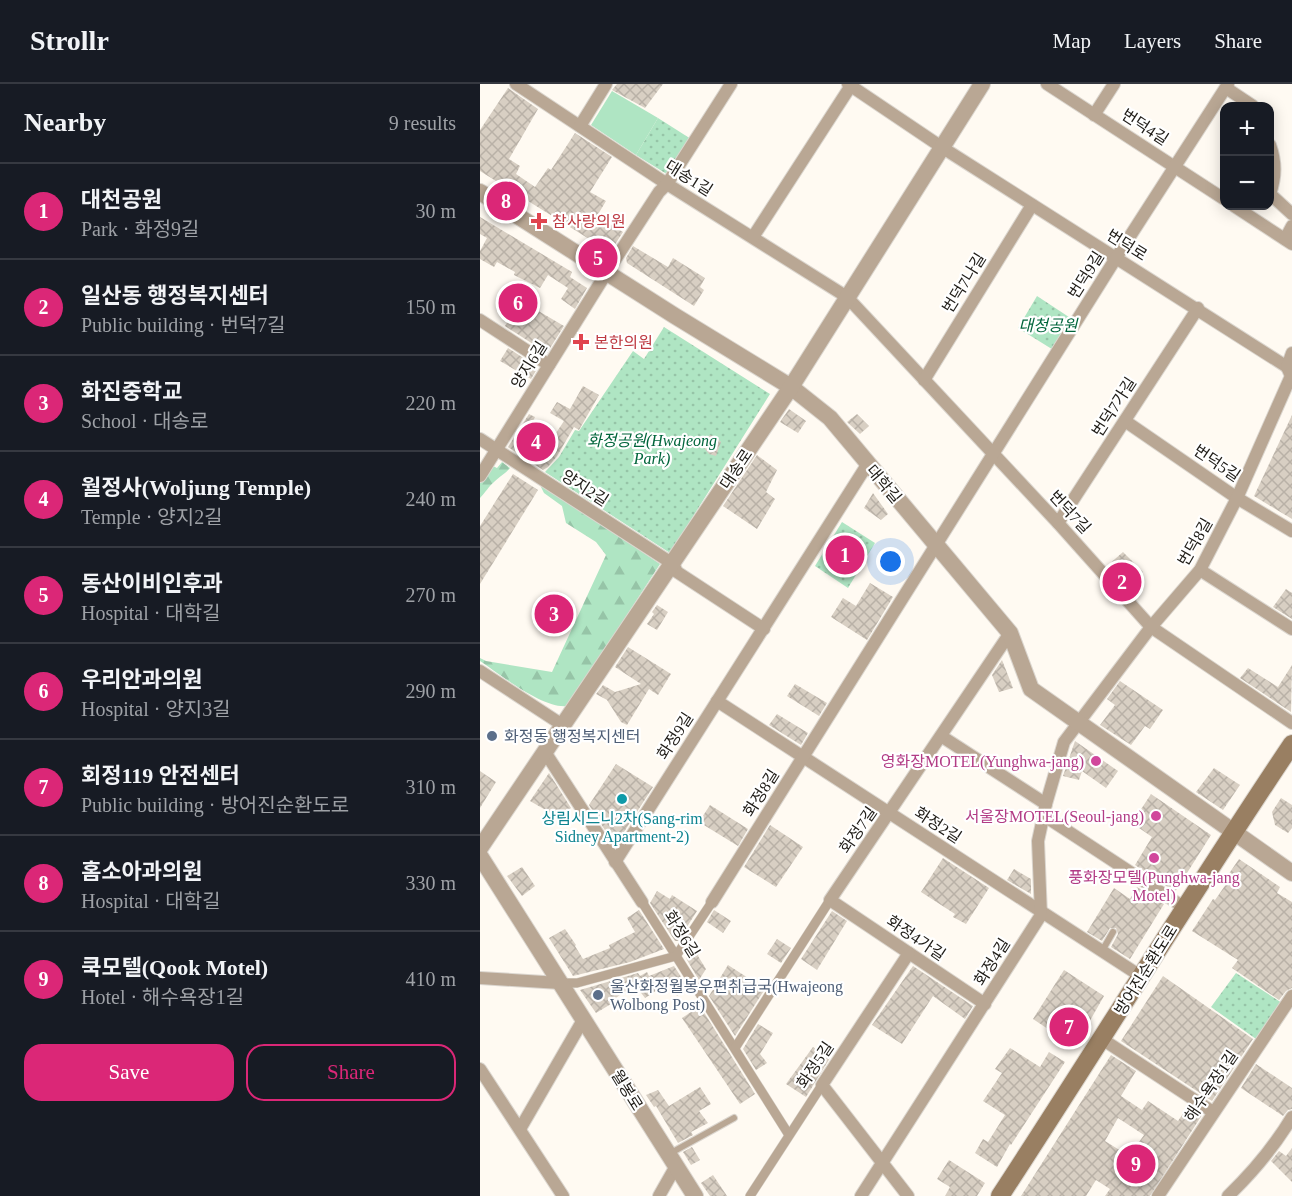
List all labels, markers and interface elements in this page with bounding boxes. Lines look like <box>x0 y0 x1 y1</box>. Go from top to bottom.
text: Strollr <box>30 25 109 56</box>
text: Map <box>1053 29 1091 53</box>
text: Layers <box>1124 29 1181 53</box>
text: Share <box>1214 29 1262 53</box>
map controls <box>1220 102 1274 210</box>
button: + <box>1220 102 1274 156</box>
street label: 번덕4길 <box>1118 106 1172 148</box>
text: Nearby <box>24 108 106 137</box>
text: 9 results <box>389 112 456 134</box>
button: − <box>1220 156 1274 210</box>
street label: 대송1길 <box>662 157 716 199</box>
pin: 8 <box>486 178 526 224</box>
text: 대천공원 <box>81 187 162 212</box>
text: 1 <box>39 200 49 222</box>
text: 30 m <box>415 200 456 222</box>
marker: 참사랑의원 <box>530 212 548 230</box>
place label: 참사랑의원 <box>552 213 626 230</box>
text: Park · 화정9길 <box>81 218 200 240</box>
street label: 번덕로 <box>1104 226 1150 264</box>
pin: 5 <box>578 236 618 280</box>
street label: 번덕9길 <box>1065 248 1107 302</box>
street label: 번덕7나길 <box>939 250 989 316</box>
pin: 6 <box>498 280 537 326</box>
text: 일산동 행정복지센터 <box>81 283 269 308</box>
text: 2 <box>39 296 49 318</box>
text: 150 m <box>405 296 456 318</box>
text: Public building · 번덕7길 <box>81 314 286 336</box>
park label: 대청공원 <box>1019 317 1079 334</box>
marker: 본한의원 <box>572 333 590 351</box>
place label: 본한의원 <box>594 334 653 351</box>
street label: 양지6길 <box>508 338 550 392</box>
street label: 번덕7가길 <box>1089 374 1139 440</box>
text: 화진중학교 <box>81 379 182 404</box>
text: 3 <box>39 392 49 414</box>
text: 220 m <box>405 392 456 414</box>
text: School · 대송로 <box>81 410 208 432</box>
pin: 4 <box>516 420 556 464</box>
park label: 화정공원(Hwajeong Park) <box>587 432 717 468</box>
street label: 번덕5길 <box>1191 441 1243 485</box>
street label: 대송로 <box>717 446 756 492</box>
street label: 대학길 <box>863 462 905 506</box>
street label: 양지2길 <box>558 467 612 509</box>
text: 월정사(Woljung Temple) <box>81 475 311 500</box>
street label: 번덕7길 <box>1046 487 1094 537</box>
text: 4 <box>39 488 49 510</box>
text: 240 m <box>405 488 456 510</box>
text: Temple · 양지2길 <box>81 506 223 528</box>
street label: 번덕8길 <box>1175 515 1215 569</box>
pin: 1 <box>826 532 865 578</box>
your location <box>876 547 905 576</box>
pin: 2 <box>1102 560 1142 604</box>
text: 동산이비인후과 <box>81 571 223 596</box>
text: 5 <box>39 584 49 606</box>
text: 270 m <box>405 584 456 606</box>
pin: 3 <box>534 592 574 636</box>
text: Hospital · 대학길 <box>81 602 221 624</box>
text: 우리안과의원 <box>81 667 202 692</box>
text: 6 <box>39 680 49 702</box>
text: 290 m <box>405 680 456 702</box>
text: Hospital · 양지3길 <box>81 698 231 720</box>
street label: 화정9길 <box>654 709 696 763</box>
place label: 화정동 행정복지센터 <box>504 728 640 745</box>
marker: 화정동 행정복지센터 <box>485 729 499 743</box>
place label: 영화장MOTEL(Yunghwa-jang) <box>881 753 1084 771</box>
marker: 영화장MOTEL(Yunghwa-jang) <box>1089 754 1103 768</box>
text: 회정119 안전센터 <box>81 763 240 788</box>
street label: 화정8길 <box>740 766 782 820</box>
text: 7 <box>39 776 49 798</box>
text: 310 m <box>405 776 456 798</box>
marker: 상림시드니2차(Sang-rim Sidney Apartment-2) <box>615 792 629 806</box>
text: Public building · 방어진순환도로 <box>81 794 349 816</box>
street label: 화정7길 <box>836 804 880 856</box>
street label: 화정2길 <box>911 804 965 846</box>
place label: 서울장MOTEL(Seoul-jang) <box>965 808 1144 826</box>
marker: 서울장MOTEL(Seoul-jang) <box>1149 809 1163 823</box>
place label: 상림시드니2차(Sang-rim Sidney Apartment-2) <box>541 810 703 846</box>
marker: 풍화장모텔(Punghwa-jang Motel) <box>1147 851 1161 865</box>
text: 홈소아과의원 <box>81 859 202 884</box>
place label: 풍화장모텔(Punghwa-jang Motel) <box>1068 869 1240 905</box>
text: 8 <box>39 872 49 894</box>
text: 330 m <box>405 872 456 894</box>
text: Hospital · 대학길 <box>81 890 221 912</box>
street label: 화정6길 <box>661 907 703 961</box>
street label: 화정4가길 <box>884 912 948 964</box>
street label: 방어진순환도로 <box>1111 922 1181 1018</box>
street label: 화정4길 <box>971 935 1013 989</box>
text: 쿡모텔(Qook Motel) <box>81 955 268 980</box>
text: 9 <box>39 968 49 990</box>
text: 410 m <box>405 968 456 990</box>
place label: 울산화정월봉우편취급국(Hwajeong Wolbong Post) <box>610 978 843 1014</box>
text: Hotel · 해수욕장1길 <box>81 986 244 1008</box>
marker: 울산화정월봉우편취급국(Hwajeong Wolbong Post) <box>591 988 605 1002</box>
pin: 7 <box>1050 1004 1088 1050</box>
street label: 화정5길 <box>793 1039 837 1091</box>
button: Save <box>24 1044 234 1101</box>
button: Share <box>246 1044 456 1101</box>
street label: 해수욕장1길 <box>1181 1047 1241 1125</box>
street label: 월봉로 <box>608 1067 646 1113</box>
pin: 9 <box>1116 1142 1156 1186</box>

